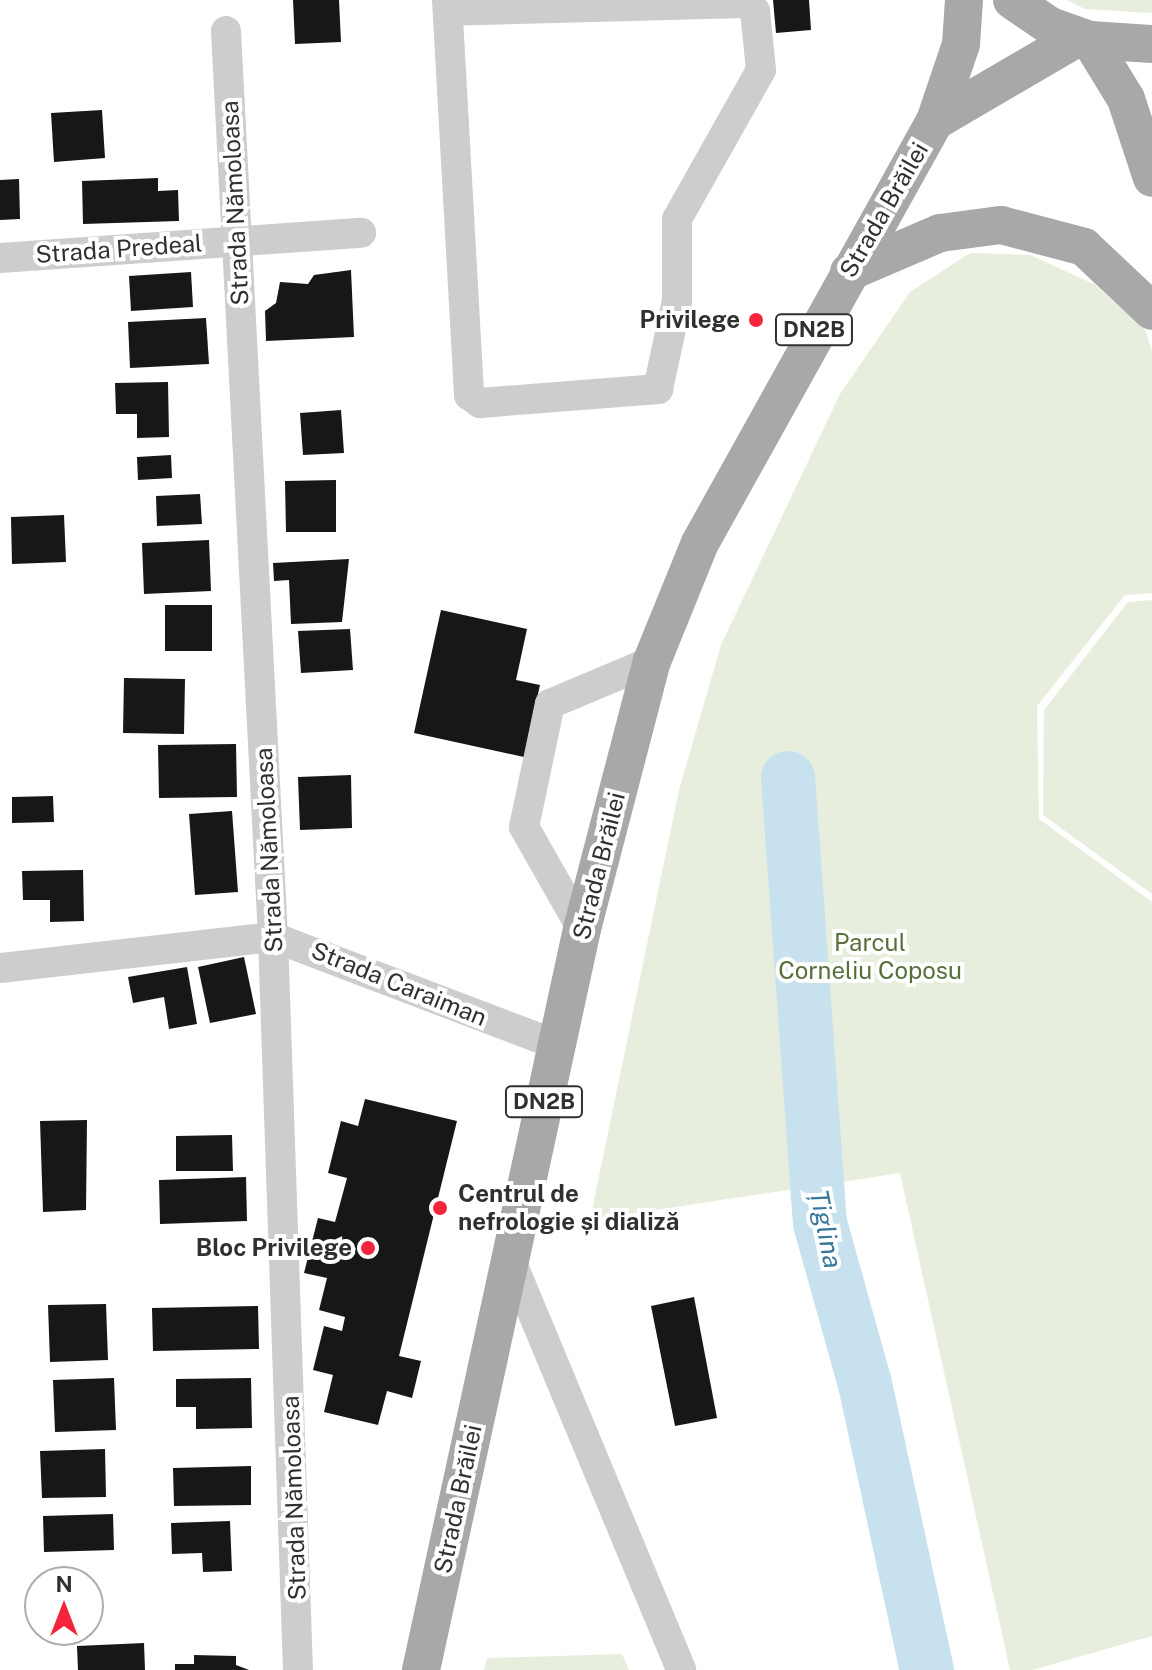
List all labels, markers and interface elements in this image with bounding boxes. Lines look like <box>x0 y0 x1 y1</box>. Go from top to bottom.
street label: Strada Nămoloasa <box>215 100 255 306</box>
street label: Strada Brăilei <box>834 137 934 283</box>
street label: Strada Predeal <box>35 229 203 269</box>
place label: Privilege <box>640 306 740 334</box>
marker: Privilege <box>747 311 765 329</box>
road number: DN2B <box>774 312 854 348</box>
street label: Strada Nămoloasa <box>249 747 289 953</box>
street label: Strada Brăilei <box>567 789 631 943</box>
park label: Parcul Corneliu Coposu <box>778 929 962 985</box>
street label: Strada Caraiman <box>307 936 491 1032</box>
road number: DN2B <box>504 1084 584 1120</box>
place label: Centrul de nefrologie și dializă <box>458 1180 680 1236</box>
water label: Țiglina <box>803 1187 849 1271</box>
marker: Centrul de nefrologie și dializă <box>429 1197 451 1219</box>
place label: Bloc Privilege <box>196 1234 352 1262</box>
marker: Bloc Privilege <box>359 1239 377 1257</box>
street label: Strada Nămoloasa <box>276 1395 312 1601</box>
street label: Strada Brăilei <box>428 1422 488 1576</box>
north arrow <box>24 1566 104 1646</box>
text: N <box>55 1571 73 1597</box>

